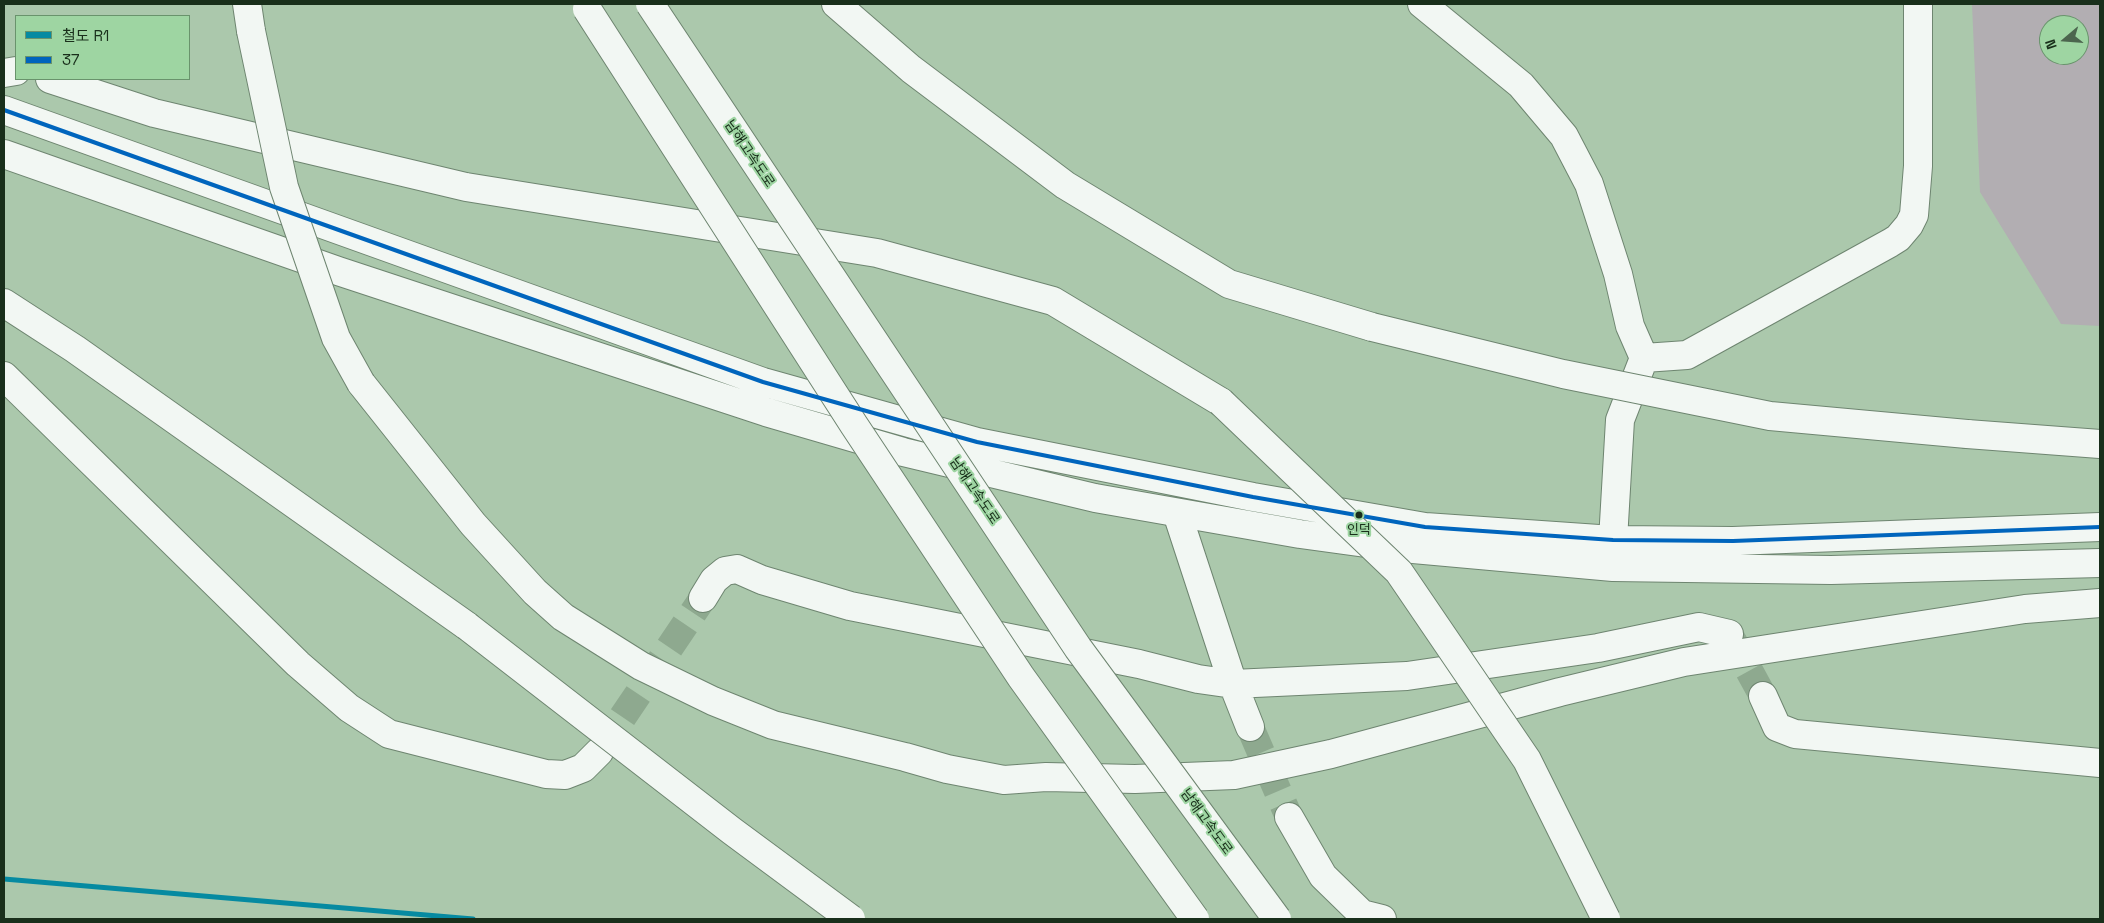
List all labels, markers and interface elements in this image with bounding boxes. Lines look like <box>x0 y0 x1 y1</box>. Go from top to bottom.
legend <box>15 15 190 80</box>
north arrow <box>2039 15 2089 65</box>
text: 철도 R1 <box>62 26 109 45</box>
text: N <box>2041 37 2061 52</box>
text: 37 <box>62 50 80 69</box>
street label: 남해고속도로 <box>720 117 778 191</box>
street label: 남해고속도로 <box>945 454 1003 528</box>
marker: 인덕 <box>1354 510 1364 520</box>
place label: 인덕 <box>1347 522 1371 538</box>
street label: 남해고속도로 <box>1176 786 1236 858</box>

